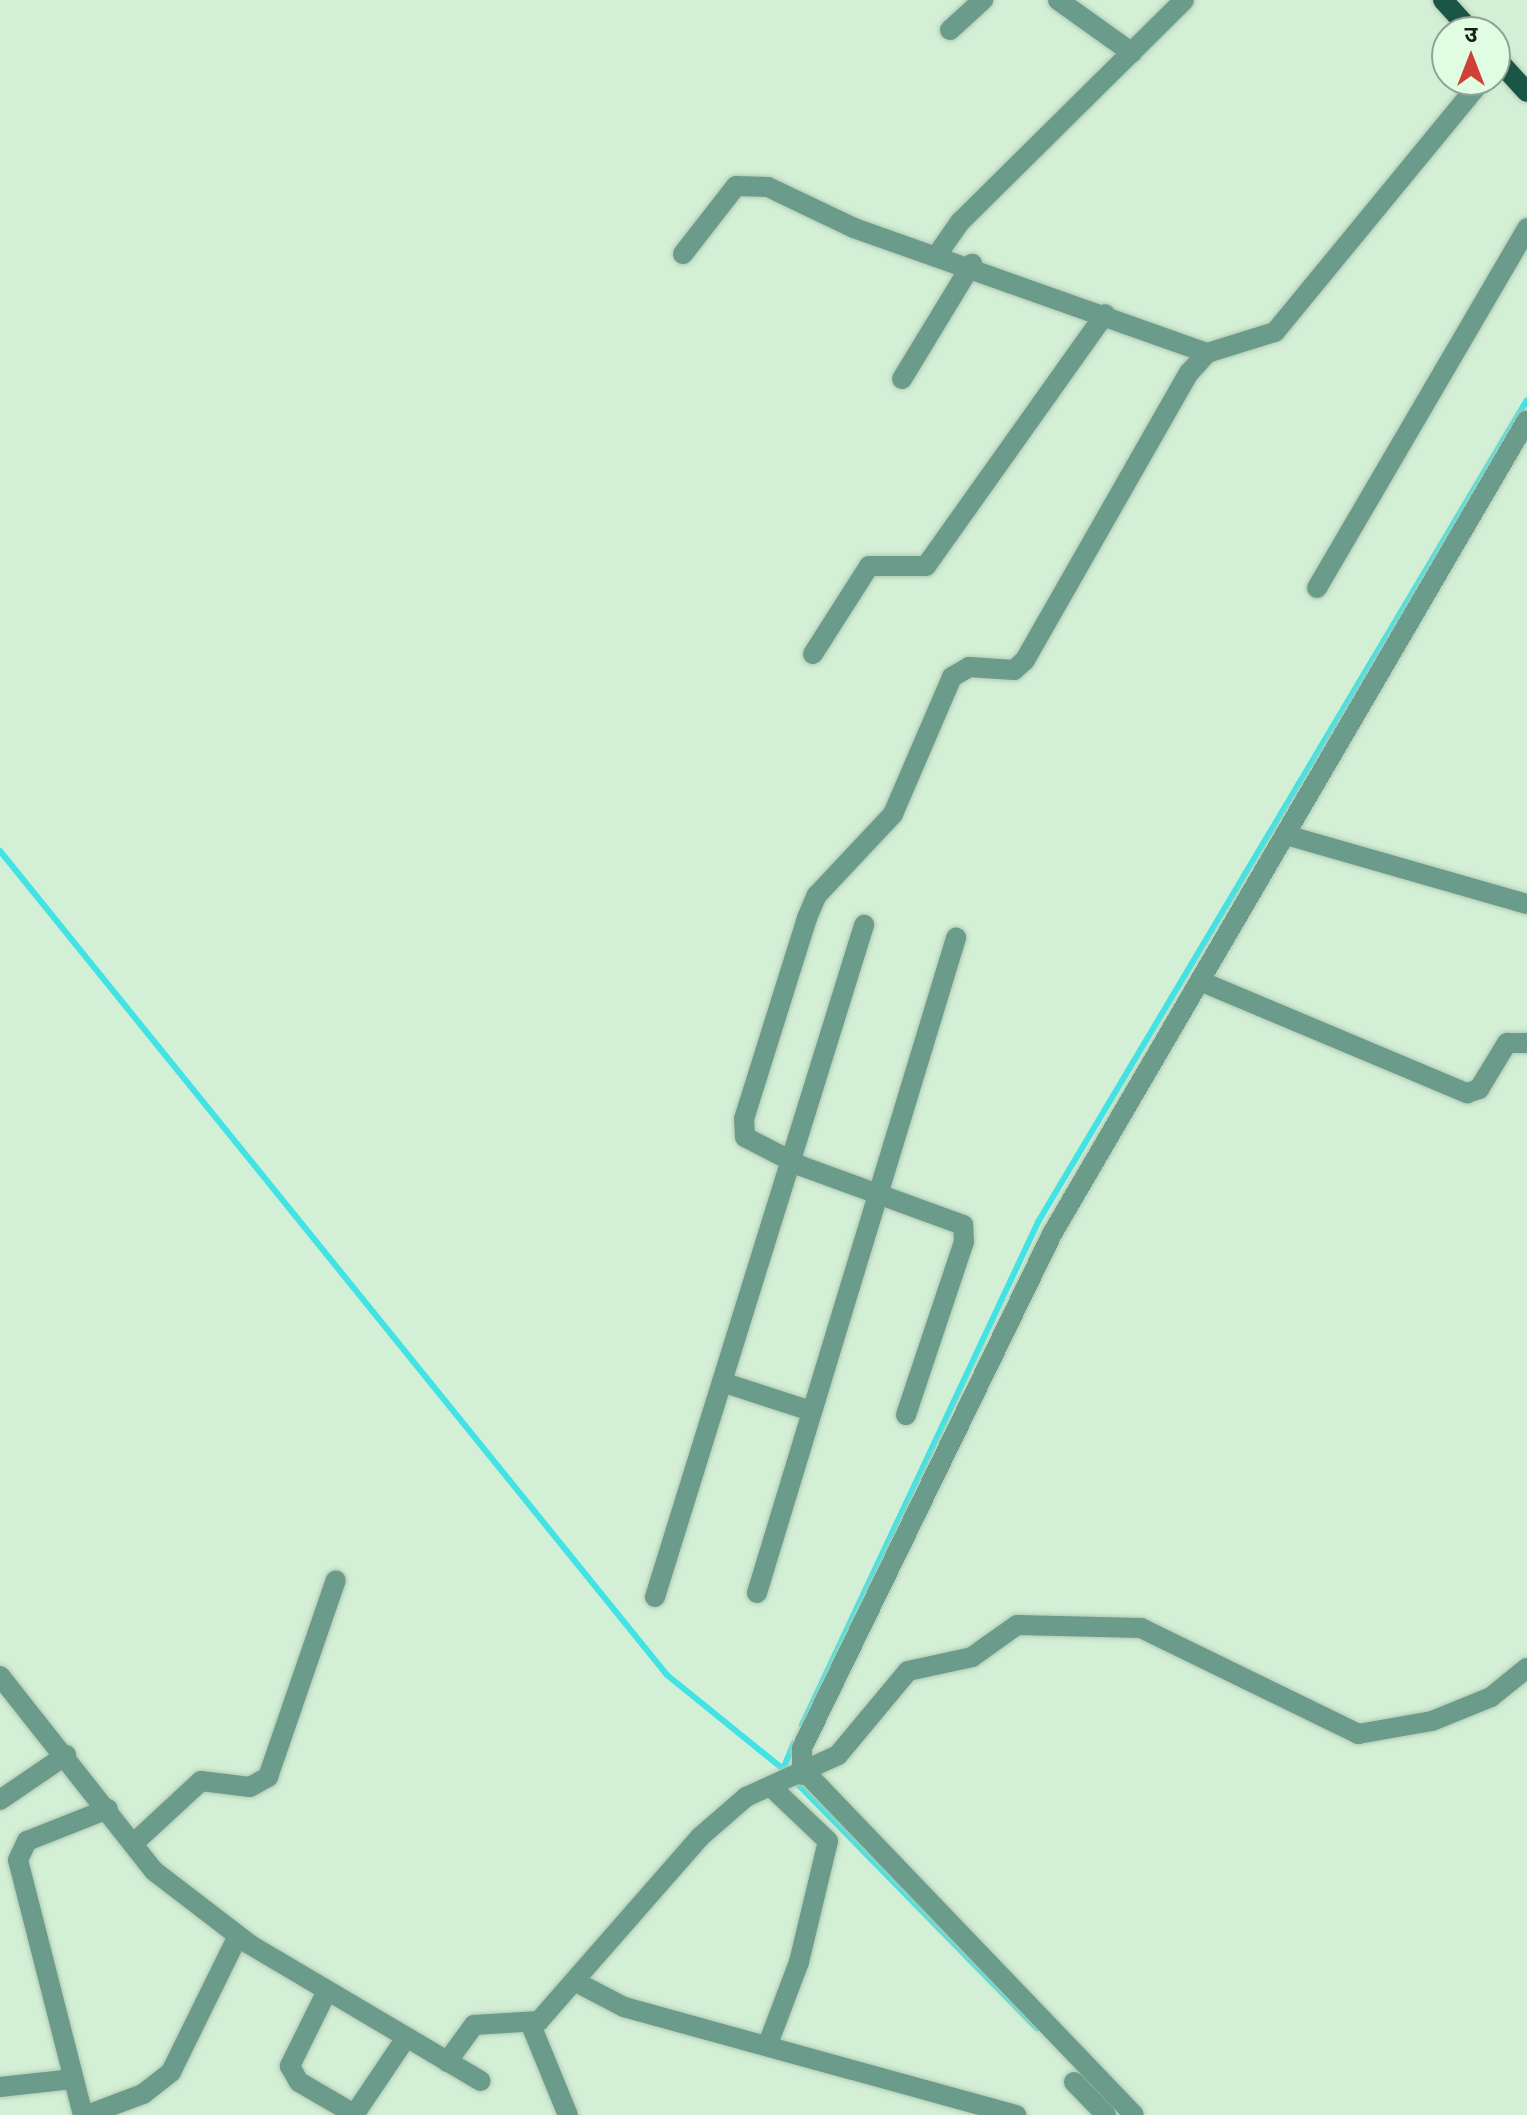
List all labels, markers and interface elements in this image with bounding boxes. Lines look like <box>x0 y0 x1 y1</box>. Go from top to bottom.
north arrow <box>1431 16 1511 96</box>
text: उ <box>1465 21 1477 46</box>

